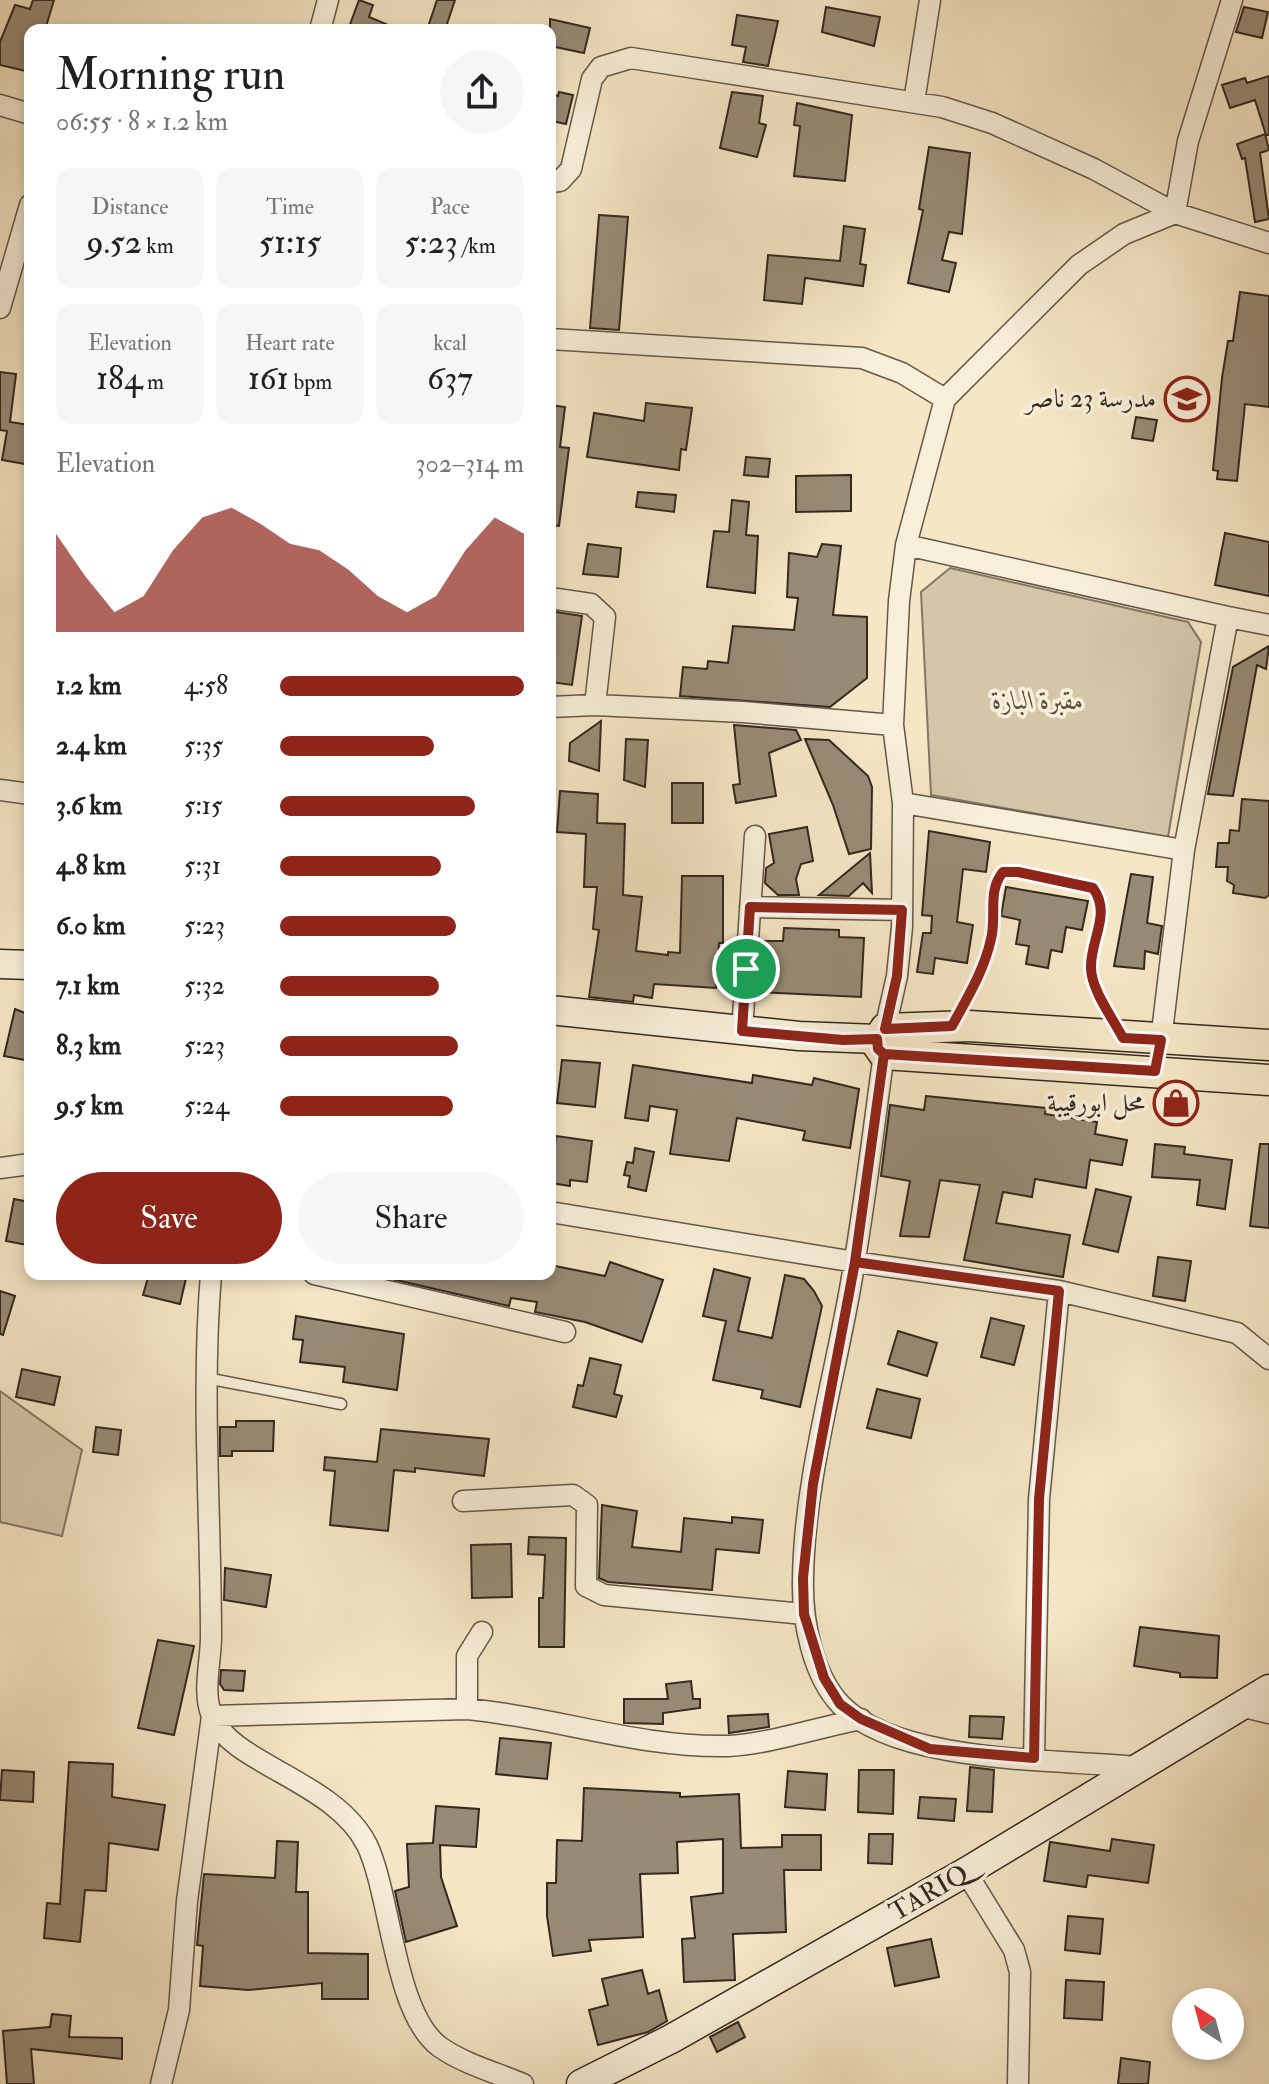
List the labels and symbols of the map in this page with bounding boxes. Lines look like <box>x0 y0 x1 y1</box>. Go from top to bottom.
school or university icon: مدرسة 23 ناصر <box>1163 375 1211 423</box>
place label: مدرسة 23 ناصر <box>1022 383 1156 415</box>
park label: مقبرة البازة <box>991 685 1084 717</box>
pin <box>712 935 780 1003</box>
shop icon: محل ابورقيبة <box>1152 1079 1200 1127</box>
place label: محل ابورقيبة <box>1047 1087 1145 1120</box>
street label: TARIQ <box>884 1850 988 1928</box>
north arrow <box>1172 1988 1244 2060</box>

